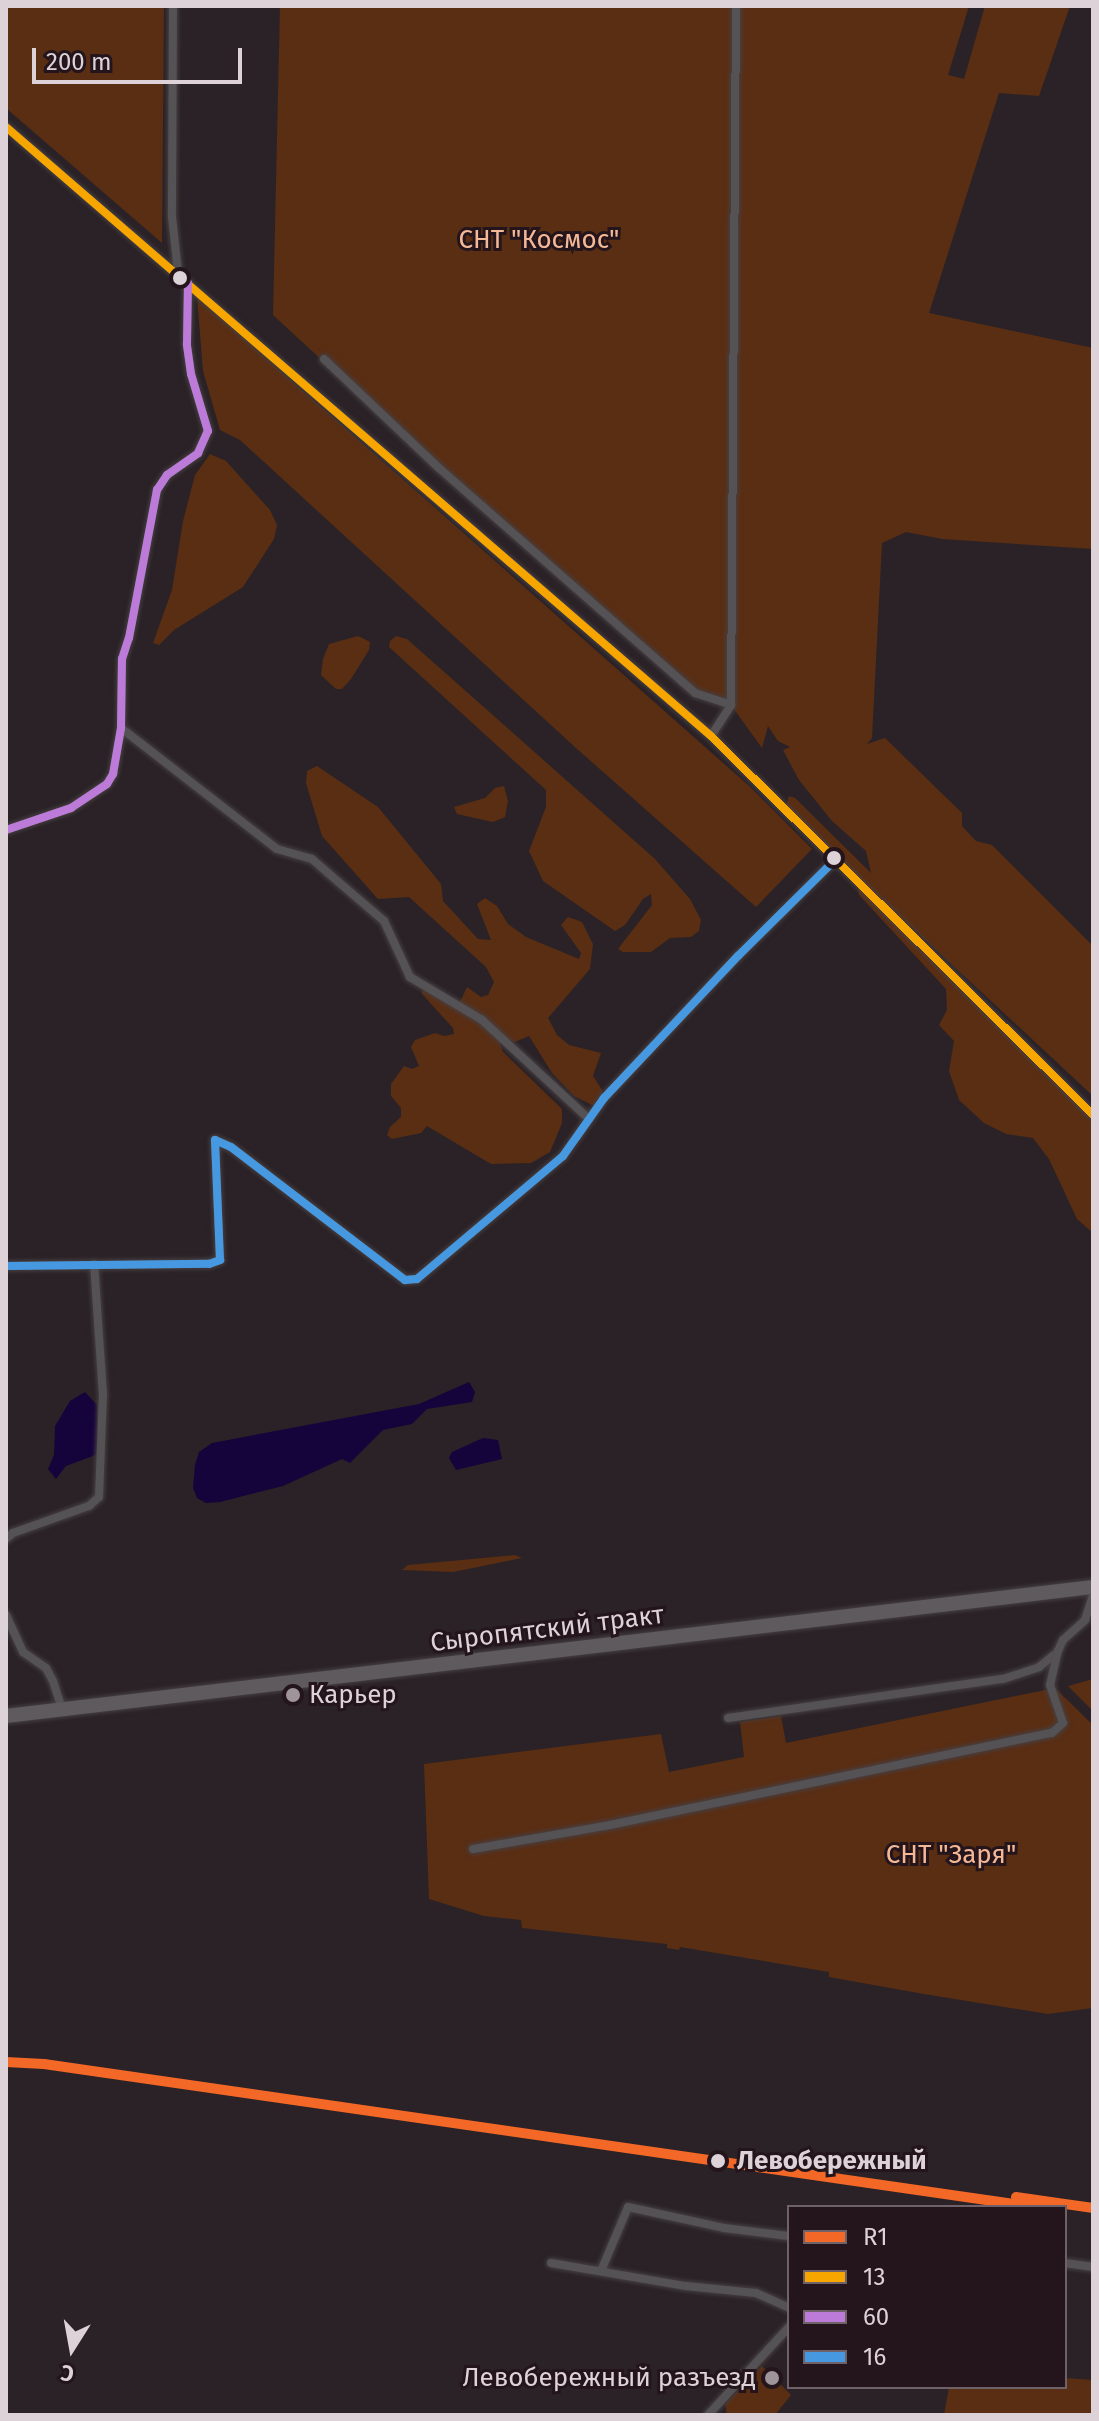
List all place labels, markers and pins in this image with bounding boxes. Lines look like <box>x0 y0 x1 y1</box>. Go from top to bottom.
unlabelled marker <box>172 270 188 286</box>
unlabelled marker <box>826 850 842 866</box>
place label: Карьер <box>309 1679 397 1711</box>
marker: Карьер <box>284 1686 302 1704</box>
place label: Левобережный <box>737 2145 927 2177</box>
marker: Левобережный <box>706 2149 730 2173</box>
place label: Левобережный разъезд <box>462 2362 756 2394</box>
marker: Левобережный разъезд <box>763 2369 781 2387</box>

